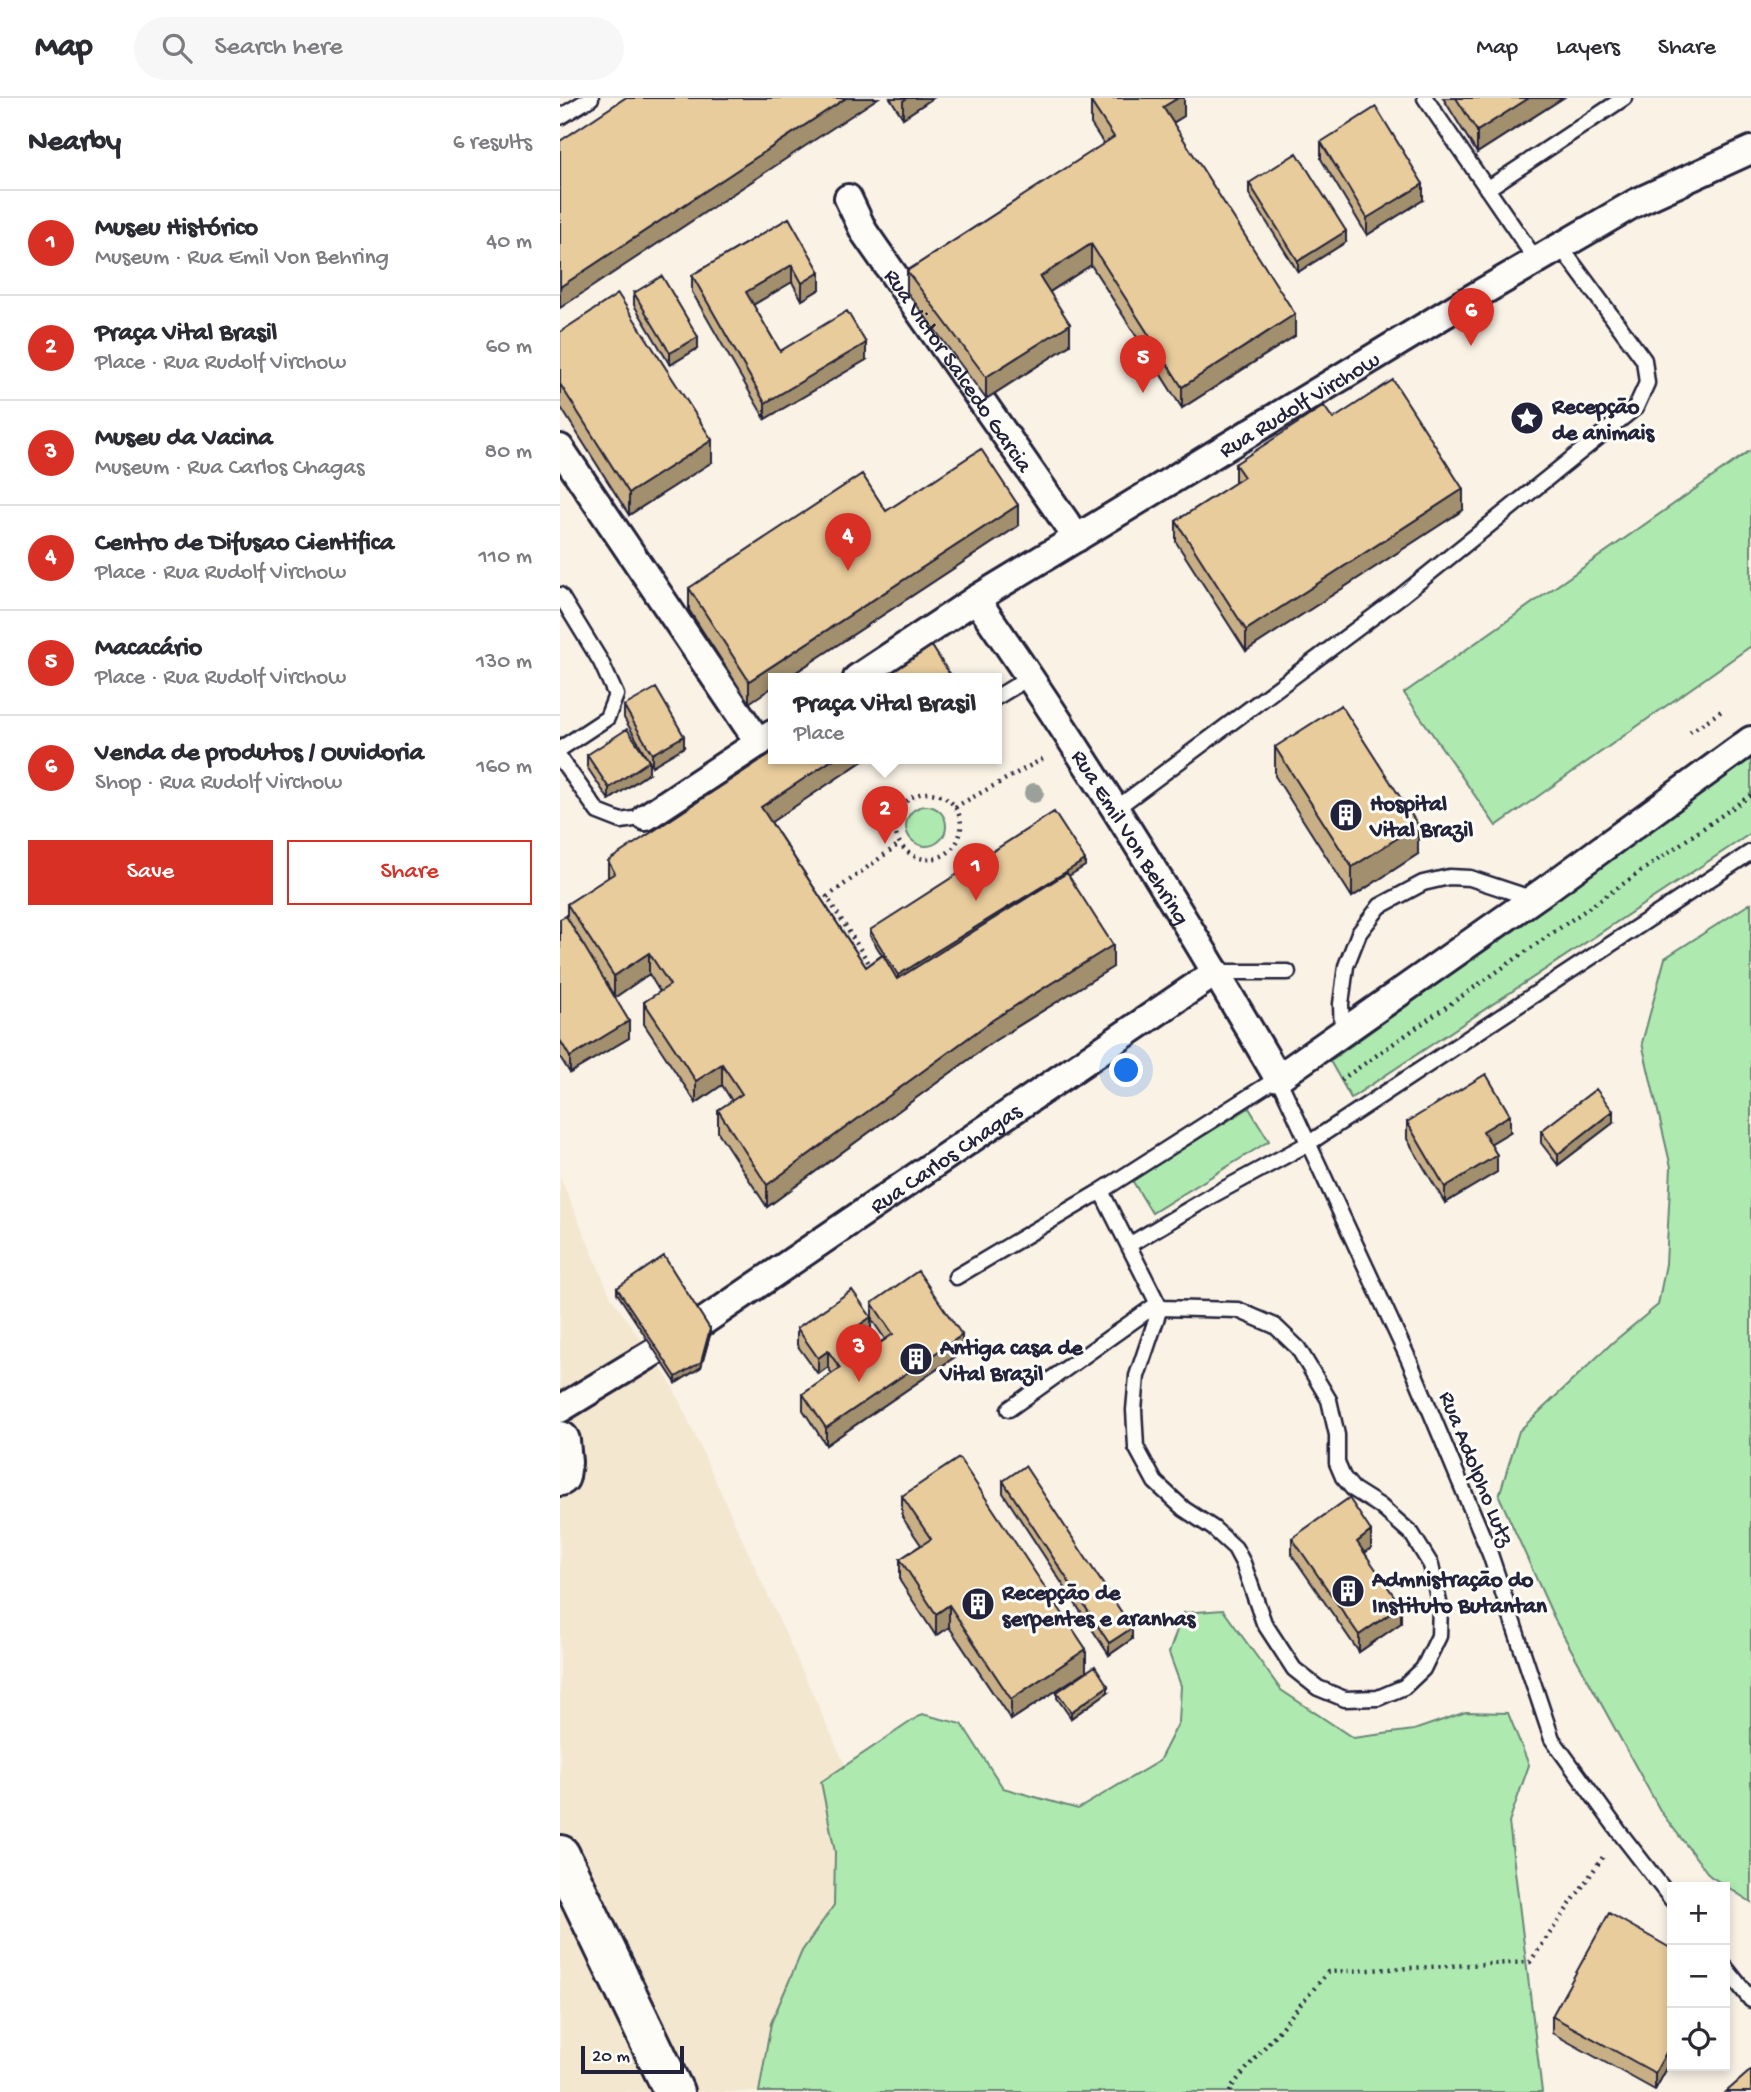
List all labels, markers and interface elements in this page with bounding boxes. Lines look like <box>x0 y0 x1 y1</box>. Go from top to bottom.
search box <box>134 17 624 80</box>
text: Map <box>35 29 92 67</box>
icon: search <box>158 29 196 67</box>
text: Search here <box>214 33 343 64</box>
text: Map <box>1476 34 1518 63</box>
text: Layers <box>1556 34 1620 63</box>
text: Share <box>1658 34 1716 63</box>
text: Nearby <box>28 126 121 161</box>
text: 6 results <box>453 130 532 157</box>
text: Museu Histórico <box>95 214 258 245</box>
text: 1 <box>46 229 56 256</box>
text: 40 m <box>486 229 532 256</box>
text: Museum · Rua Emil Von Behring <box>95 245 389 272</box>
street label: Rua Victor Salcedo Garcia <box>877 264 1038 479</box>
pin: 6 <box>1448 288 1494 346</box>
text: Praça Vital Brasil <box>95 319 277 350</box>
text: 2 <box>45 334 57 361</box>
text: 60 m <box>486 334 532 361</box>
pin: 5 <box>1120 335 1166 393</box>
street label: Rua Rudolf Virchow <box>1215 347 1385 465</box>
text: Place · Rua Rudolf Virchow <box>95 350 346 377</box>
place label: Recepção de animais <box>1551 395 1656 448</box>
place icon: Recepção de animais <box>1508 399 1546 437</box>
text: Museu da Vacina <box>95 424 273 455</box>
text: 3 <box>45 439 57 466</box>
text: 80 m <box>485 439 532 466</box>
text: Museum · Rua Carlos Chagas <box>95 455 365 482</box>
pin: 4 <box>825 513 871 571</box>
text: Centro de Difusao Cientifica <box>95 529 394 560</box>
text: 4 <box>46 544 56 571</box>
text: 110 m <box>479 544 532 571</box>
text: Place · Rua Rudolf Virchow <box>95 560 346 587</box>
text: Macacário <box>95 634 202 665</box>
text: 5 <box>45 649 57 676</box>
text: 130 m <box>476 649 532 676</box>
text: Place · Rua Rudolf Virchow <box>95 665 346 692</box>
popup <box>768 673 1002 764</box>
text: Praça Vital Brasil <box>794 690 976 721</box>
text: Place <box>794 721 844 748</box>
text: Venda de produtos / Ouvidoria <box>95 739 424 770</box>
street label: Rua Emil Von Behring <box>1064 745 1194 931</box>
text: 6 <box>45 754 57 781</box>
text: 160 m <box>476 754 532 781</box>
text: Shop · Rua Rudolf Virchow <box>95 770 342 797</box>
pin: 2 <box>862 786 908 844</box>
place label: Hospital Vital Brazil <box>1369 792 1473 845</box>
building icon: Hospital Vital Brazil <box>1327 796 1365 834</box>
button: Save <box>28 840 273 905</box>
button: Share <box>287 840 532 905</box>
pin: 1 <box>953 843 999 901</box>
your location <box>1109 1053 1143 1087</box>
street label: Rua Carlos Chagas <box>866 1099 1028 1221</box>
pin: 3 <box>836 1324 882 1382</box>
place label: Antiga casa de Vital Brazil <box>939 1336 1084 1389</box>
building icon: Antiga casa de Vital Brazil <box>897 1340 935 1378</box>
street label: Rua Adolpho Lutz <box>1431 1388 1518 1552</box>
place label: Admnistração do Instituto Butantan <box>1371 1568 1548 1621</box>
building icon: Admnistração do Instituto Butantan <box>1329 1572 1367 1610</box>
place label: Recepção de serpentes e aranhas <box>1001 1581 1197 1634</box>
building icon: Recepção de serpentes e aranhas <box>959 1585 997 1623</box>
map controls <box>1667 1882 1730 2071</box>
button: + <box>1667 1882 1730 1945</box>
button: − <box>1667 1945 1730 2008</box>
button: locate <box>1667 2008 1730 2071</box>
scale bar <box>581 2043 684 2075</box>
text: 20 m <box>592 2046 630 2069</box>

